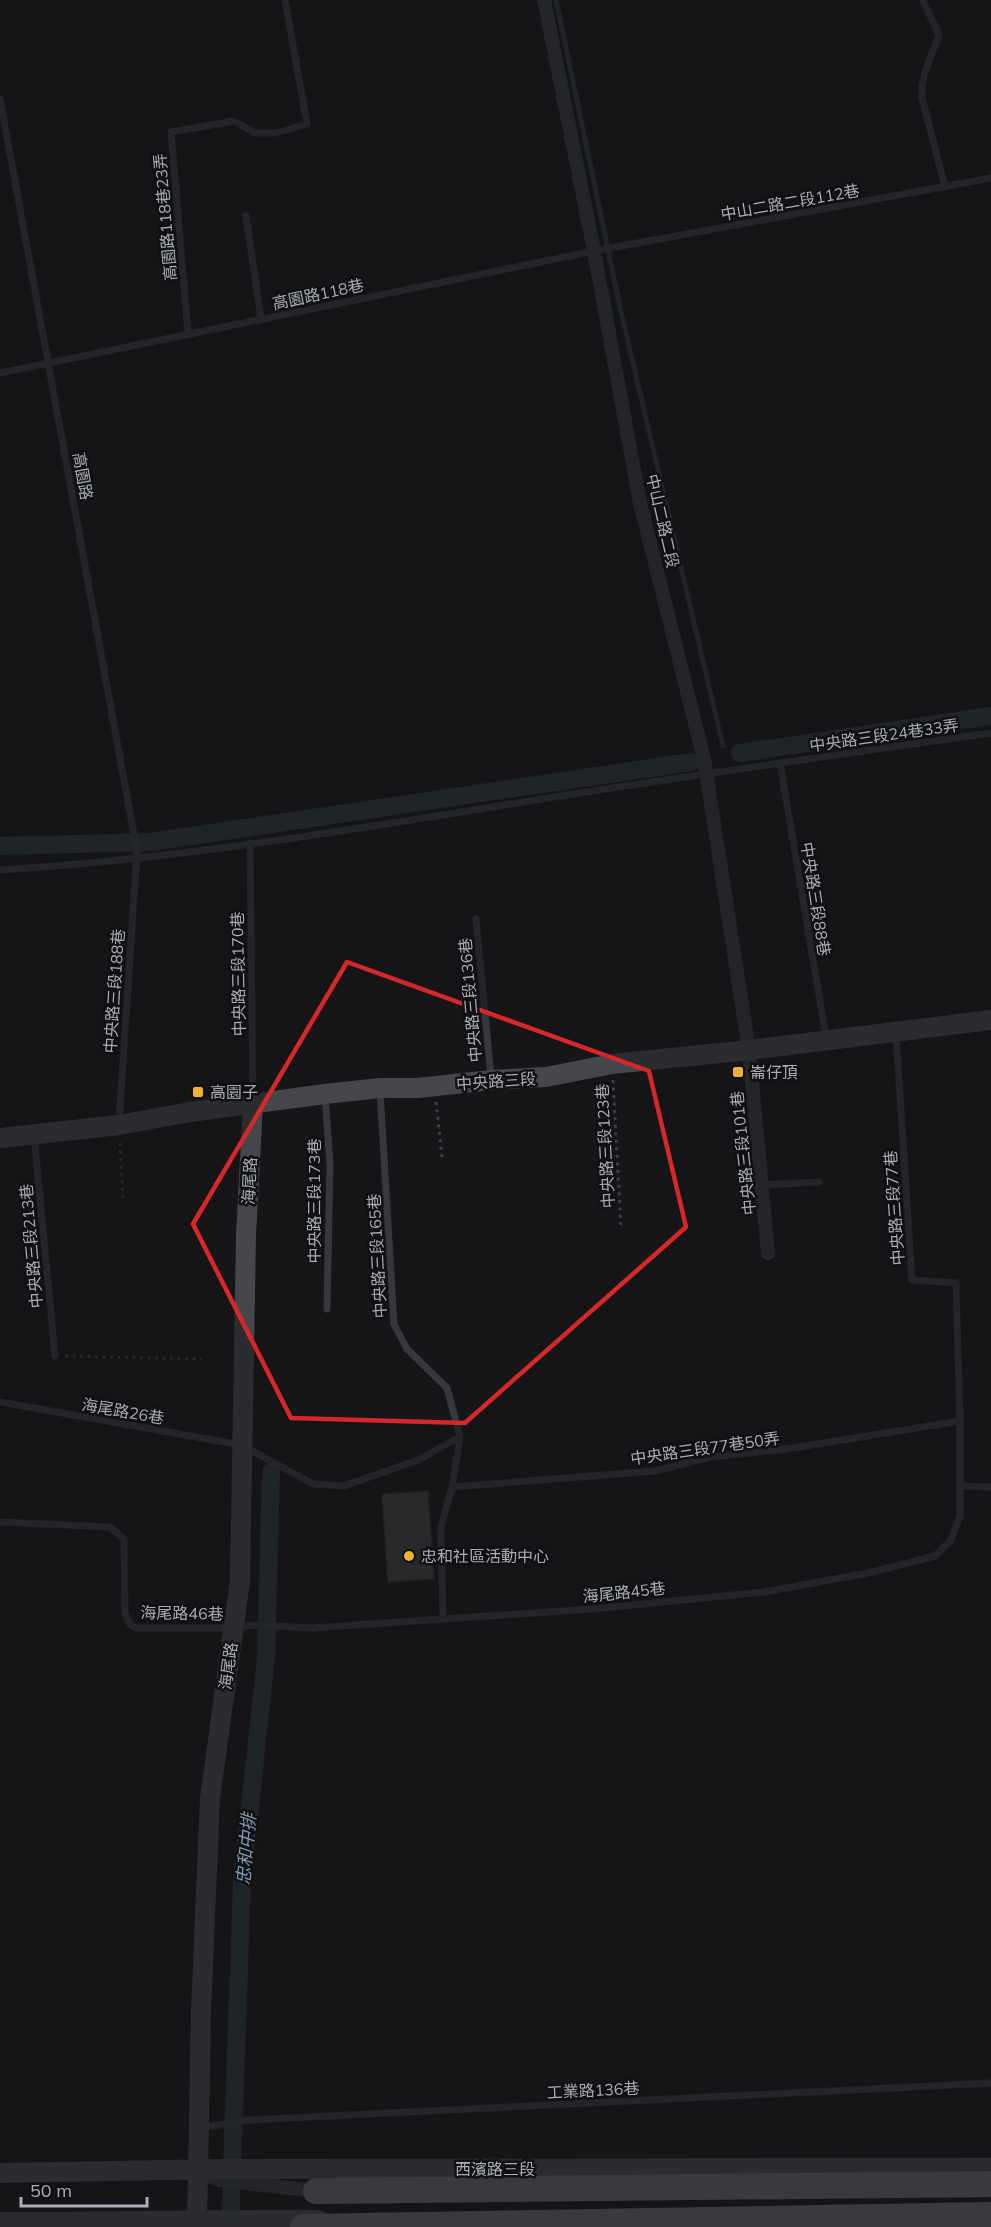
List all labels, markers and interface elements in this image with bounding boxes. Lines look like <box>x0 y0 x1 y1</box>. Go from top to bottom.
street label: 高園路118巷23弄 <box>149 152 181 282</box>
street label: 中山二路二段112巷 <box>719 180 861 224</box>
street label: 高園路118巷 <box>271 275 365 313</box>
street label: 高園路 <box>69 451 97 501</box>
street label: 中山二路二段 <box>642 472 684 570</box>
street label: 中央路三段24巷33弄 <box>808 715 960 755</box>
street label: 中央路三段88巷 <box>797 841 835 957</box>
street label: 中央路三段170巷 <box>227 911 249 1037</box>
street label: 中央路三段188巷 <box>100 928 128 1054</box>
street label: 中央路三段136巷 <box>455 937 485 1063</box>
place label: 崙仔頂 <box>750 1062 798 1082</box>
marker: 崙仔頂 <box>731 1065 745 1079</box>
street label: 中央路三段 <box>455 1068 537 1094</box>
place label: 高園子 <box>210 1082 258 1102</box>
street label: 中央路三段123巷 <box>592 1083 618 1209</box>
marker: 高園子 <box>191 1085 205 1099</box>
street label: 中央路三段101巷 <box>727 1090 759 1216</box>
street label: 中央路三段173巷 <box>304 1139 324 1263</box>
street label: 中央路三段77巷 <box>880 1150 908 1266</box>
street label: 海尾路 <box>238 1157 260 1205</box>
street label: 中央路三段213巷 <box>16 1183 46 1309</box>
street label: 中央路三段165巷 <box>364 1193 390 1319</box>
street label: 海尾路26巷 <box>80 1394 166 1428</box>
street label: 中央路三段77巷50弄 <box>629 1428 781 1468</box>
place label: 忠和社區活動中心 <box>421 1546 549 1566</box>
marker: 忠和社區活動中心 <box>402 1549 416 1563</box>
street label: 海尾路45巷 <box>582 1578 666 1606</box>
street label: 海尾路46巷 <box>140 1602 224 1624</box>
street label: 海尾路 <box>215 1641 241 1691</box>
water label: 忠和中排 <box>231 1810 261 1886</box>
street label: 工業路136巷 <box>546 2078 640 2102</box>
street label: 西濱路三段 <box>455 2159 535 2179</box>
scale bar <box>21 2170 147 2208</box>
text: 50 m <box>30 2179 72 2202</box>

